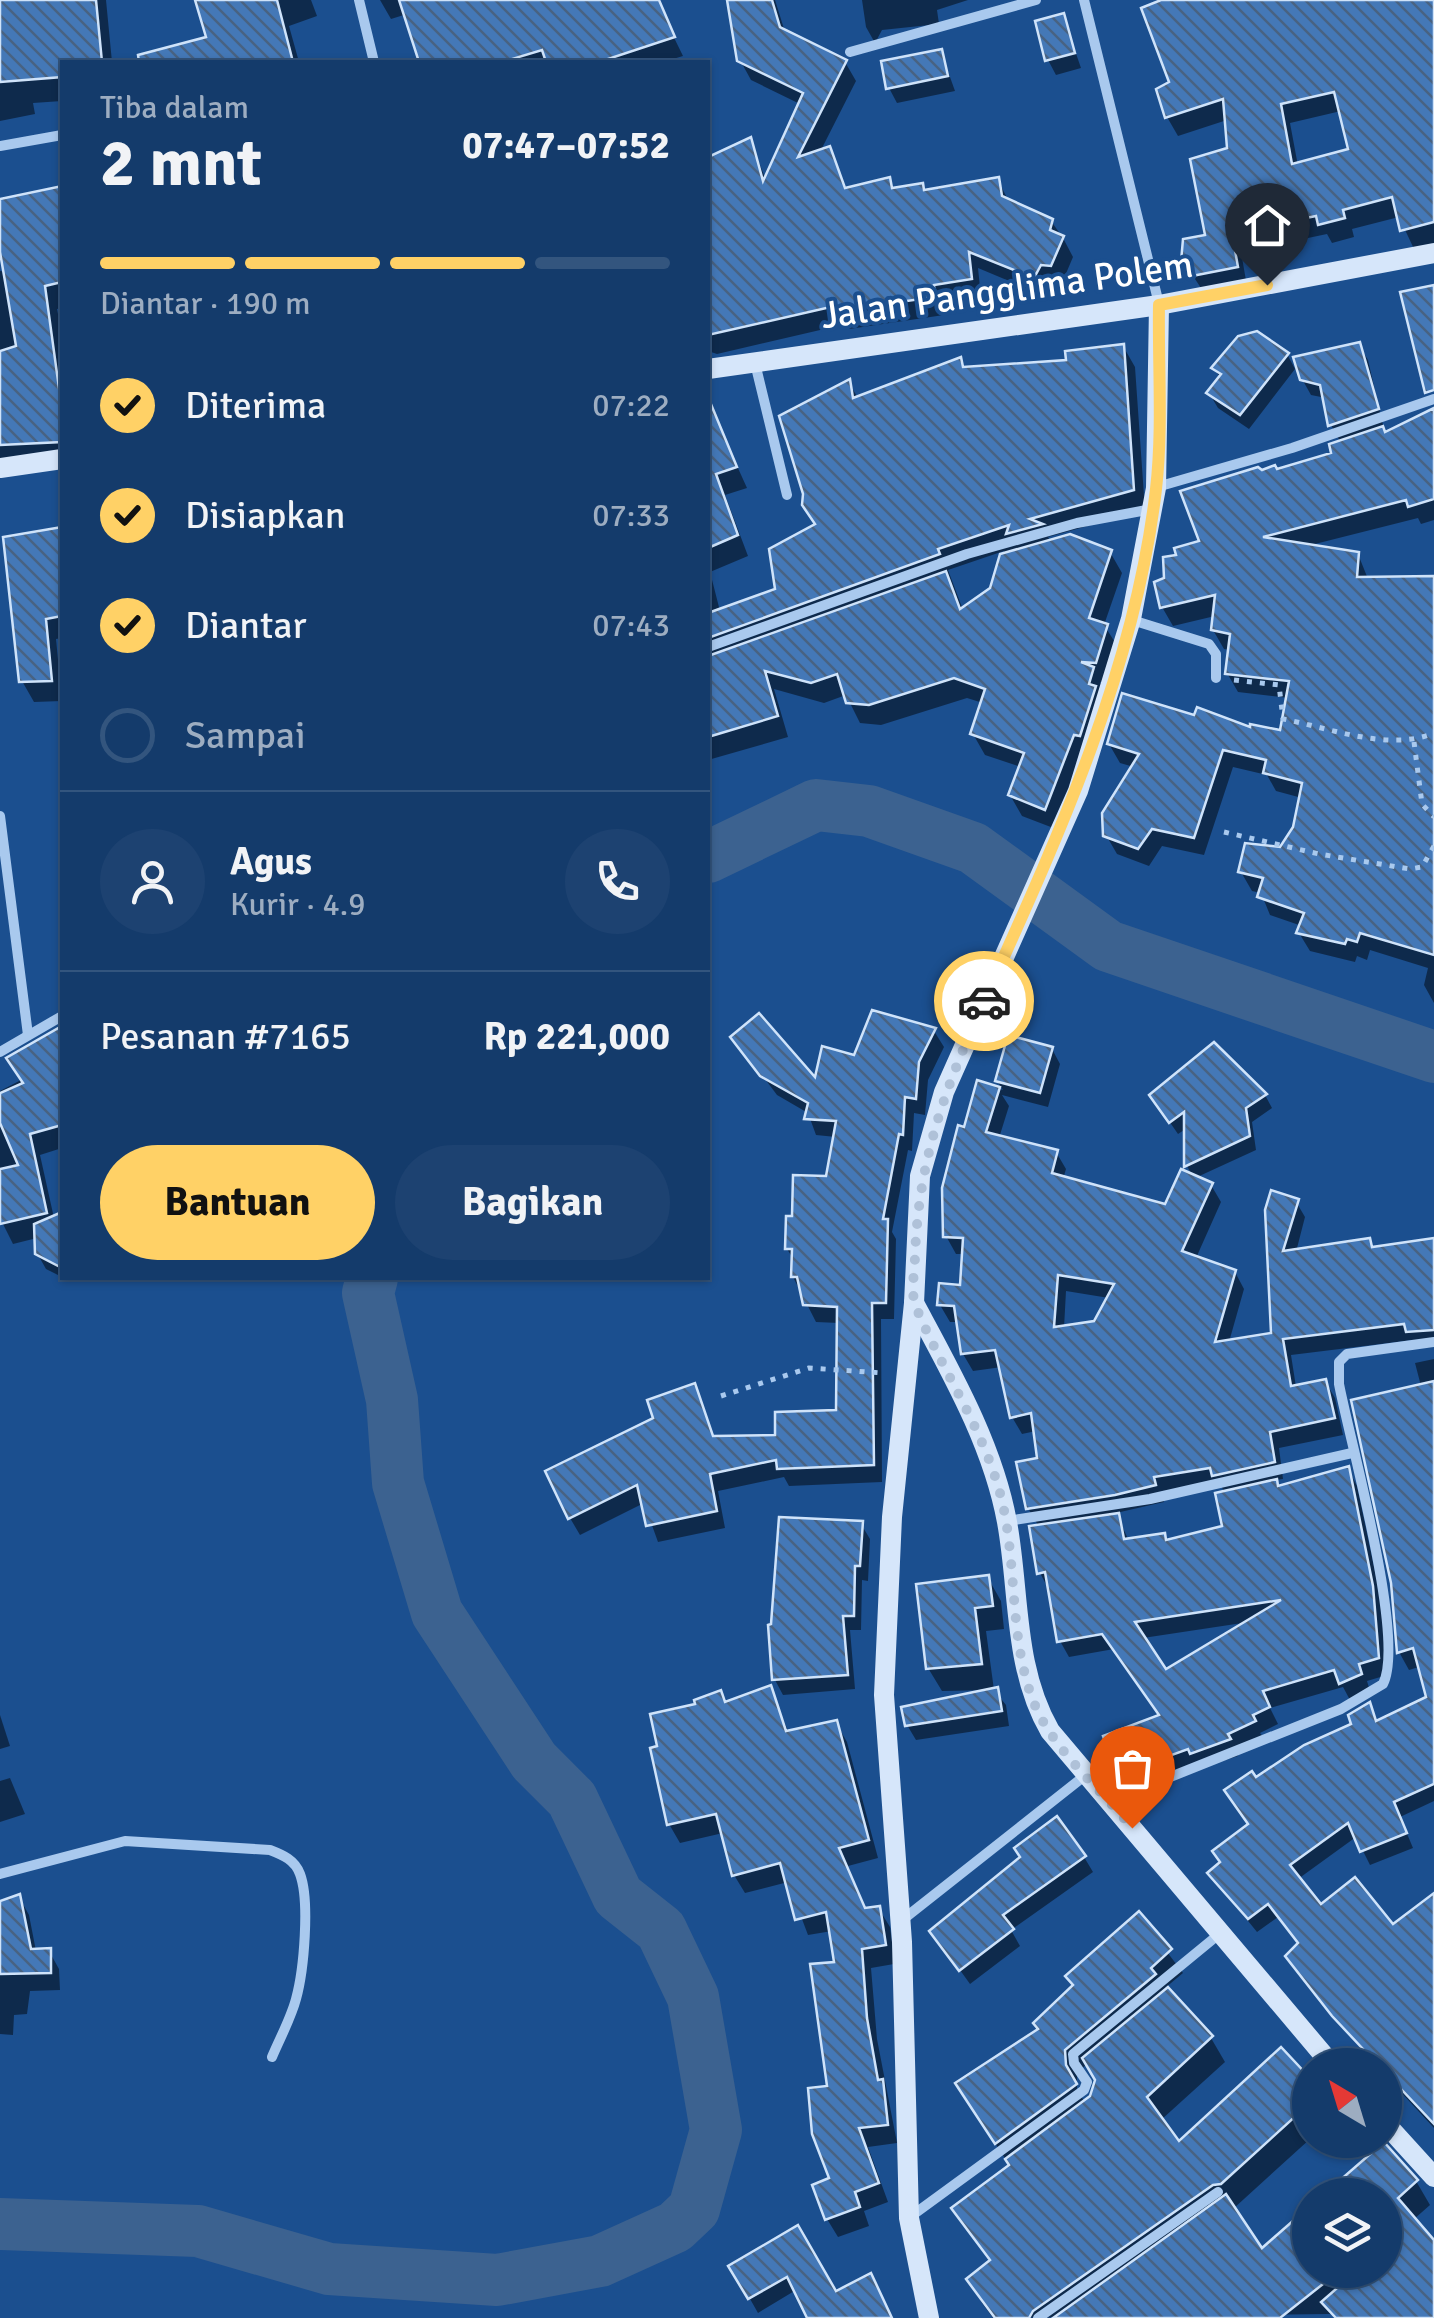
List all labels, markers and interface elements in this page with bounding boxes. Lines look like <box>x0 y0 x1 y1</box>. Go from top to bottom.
text: Tiba dalam <box>100 88 249 127</box>
text: 07:47–07:52 <box>462 122 670 169</box>
text: 2 mnt <box>100 124 262 204</box>
pin <box>1225 183 1310 286</box>
icon: home <box>1240 198 1295 253</box>
street label: Jalan Pangglima Polem <box>818 241 1196 339</box>
text: Diantar · 190 m <box>100 284 311 323</box>
icon: check <box>100 378 155 433</box>
text: Diterima <box>185 382 326 429</box>
text: 07:22 <box>592 386 670 425</box>
icon: check <box>100 488 155 543</box>
text: Disiapkan <box>185 492 345 539</box>
text: 07:33 <box>592 496 670 535</box>
icon: check <box>100 598 155 653</box>
text: Diantar <box>185 602 306 649</box>
text: 07:43 <box>592 606 670 645</box>
text: Sampai <box>185 712 305 759</box>
button: person <box>100 829 205 934</box>
button: phone <box>565 829 670 934</box>
text: Agus <box>230 838 312 885</box>
text: Kurir · 4.9 <box>230 885 366 924</box>
courier <box>934 951 1034 1051</box>
icon: car <box>957 974 1012 1029</box>
text: Pesanan #7165 <box>100 1013 351 1060</box>
text: Rp 221,000 <box>483 1013 670 1060</box>
button: Bantuan <box>100 1145 375 1260</box>
button: Bagikan <box>395 1145 670 1260</box>
pin <box>1090 1726 1175 1829</box>
icon: bag <box>1105 1741 1160 1796</box>
north arrow <box>1292 2048 1402 2158</box>
map controls <box>1292 2048 1402 2288</box>
button: layers <box>1292 2178 1402 2288</box>

